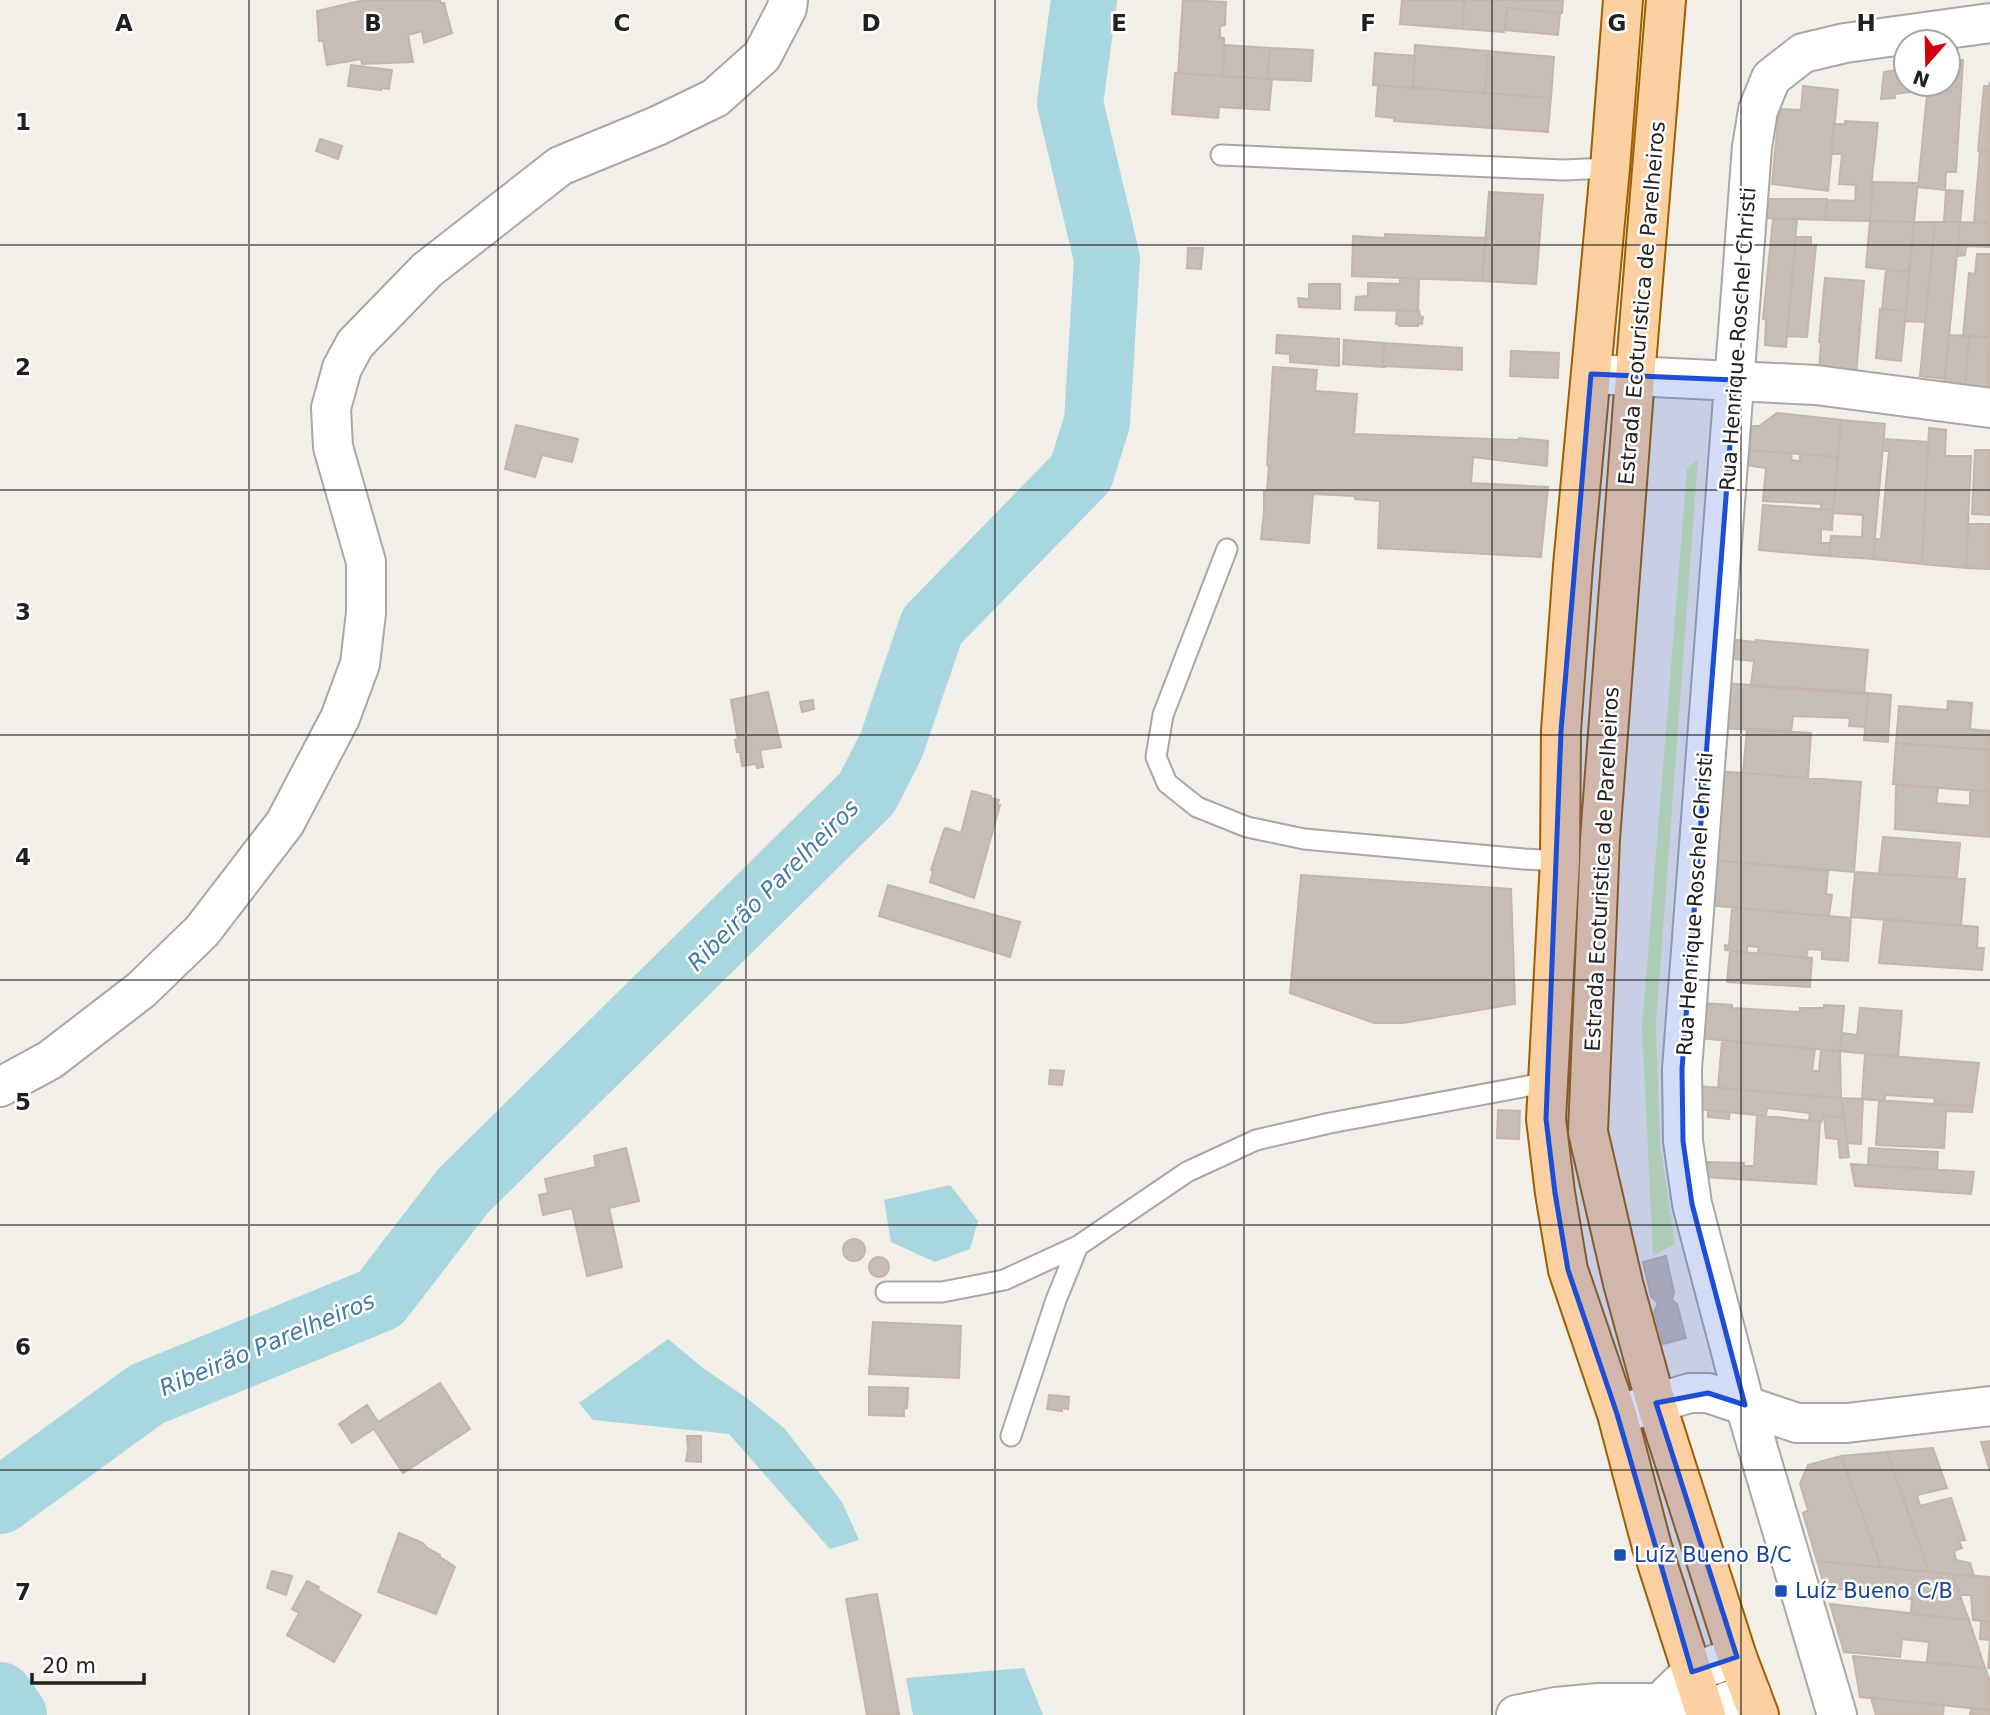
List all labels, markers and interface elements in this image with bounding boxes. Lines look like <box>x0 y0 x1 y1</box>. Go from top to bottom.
text: A <box>115 10 133 36</box>
text: B <box>364 10 382 36</box>
text: C <box>614 10 630 36</box>
text: D <box>861 10 881 36</box>
text: E <box>1111 10 1127 36</box>
text: F <box>1360 10 1376 36</box>
text: G <box>1608 10 1626 36</box>
text: H <box>1856 10 1876 36</box>
north arrow <box>1892 28 1962 98</box>
text: N <box>1910 66 1932 92</box>
text: 1 <box>15 109 31 135</box>
street label: Estrada Ecoturistica de Parelheiros <box>1614 120 1670 486</box>
street label: Rua Henrique Roschel Christi <box>1715 186 1761 492</box>
text: 2 <box>15 354 31 380</box>
text: 3 <box>15 599 31 625</box>
street label: Estrada Ecoturistica de Parelheiros <box>1580 686 1624 1052</box>
street label: Rua Henrique Roschel Christi <box>1672 751 1718 1057</box>
water label: Ribeirão Parelheiros <box>682 794 864 976</box>
text: 4 <box>15 844 31 870</box>
text: 5 <box>15 1089 31 1115</box>
water label: Ribeirão Parelheiros <box>156 1287 378 1401</box>
text: 6 <box>15 1334 31 1360</box>
place label: Luíz Bueno B/C <box>1634 1543 1792 1567</box>
marker: Luíz Bueno B/C <box>1612 1547 1628 1563</box>
text: 7 <box>15 1579 31 1605</box>
place label: Luíz Bueno C/B <box>1795 1579 1953 1603</box>
marker: Luíz Bueno C/B <box>1773 1583 1789 1599</box>
scale bar <box>32 1642 144 1686</box>
text: 20 m <box>42 1654 96 1678</box>

